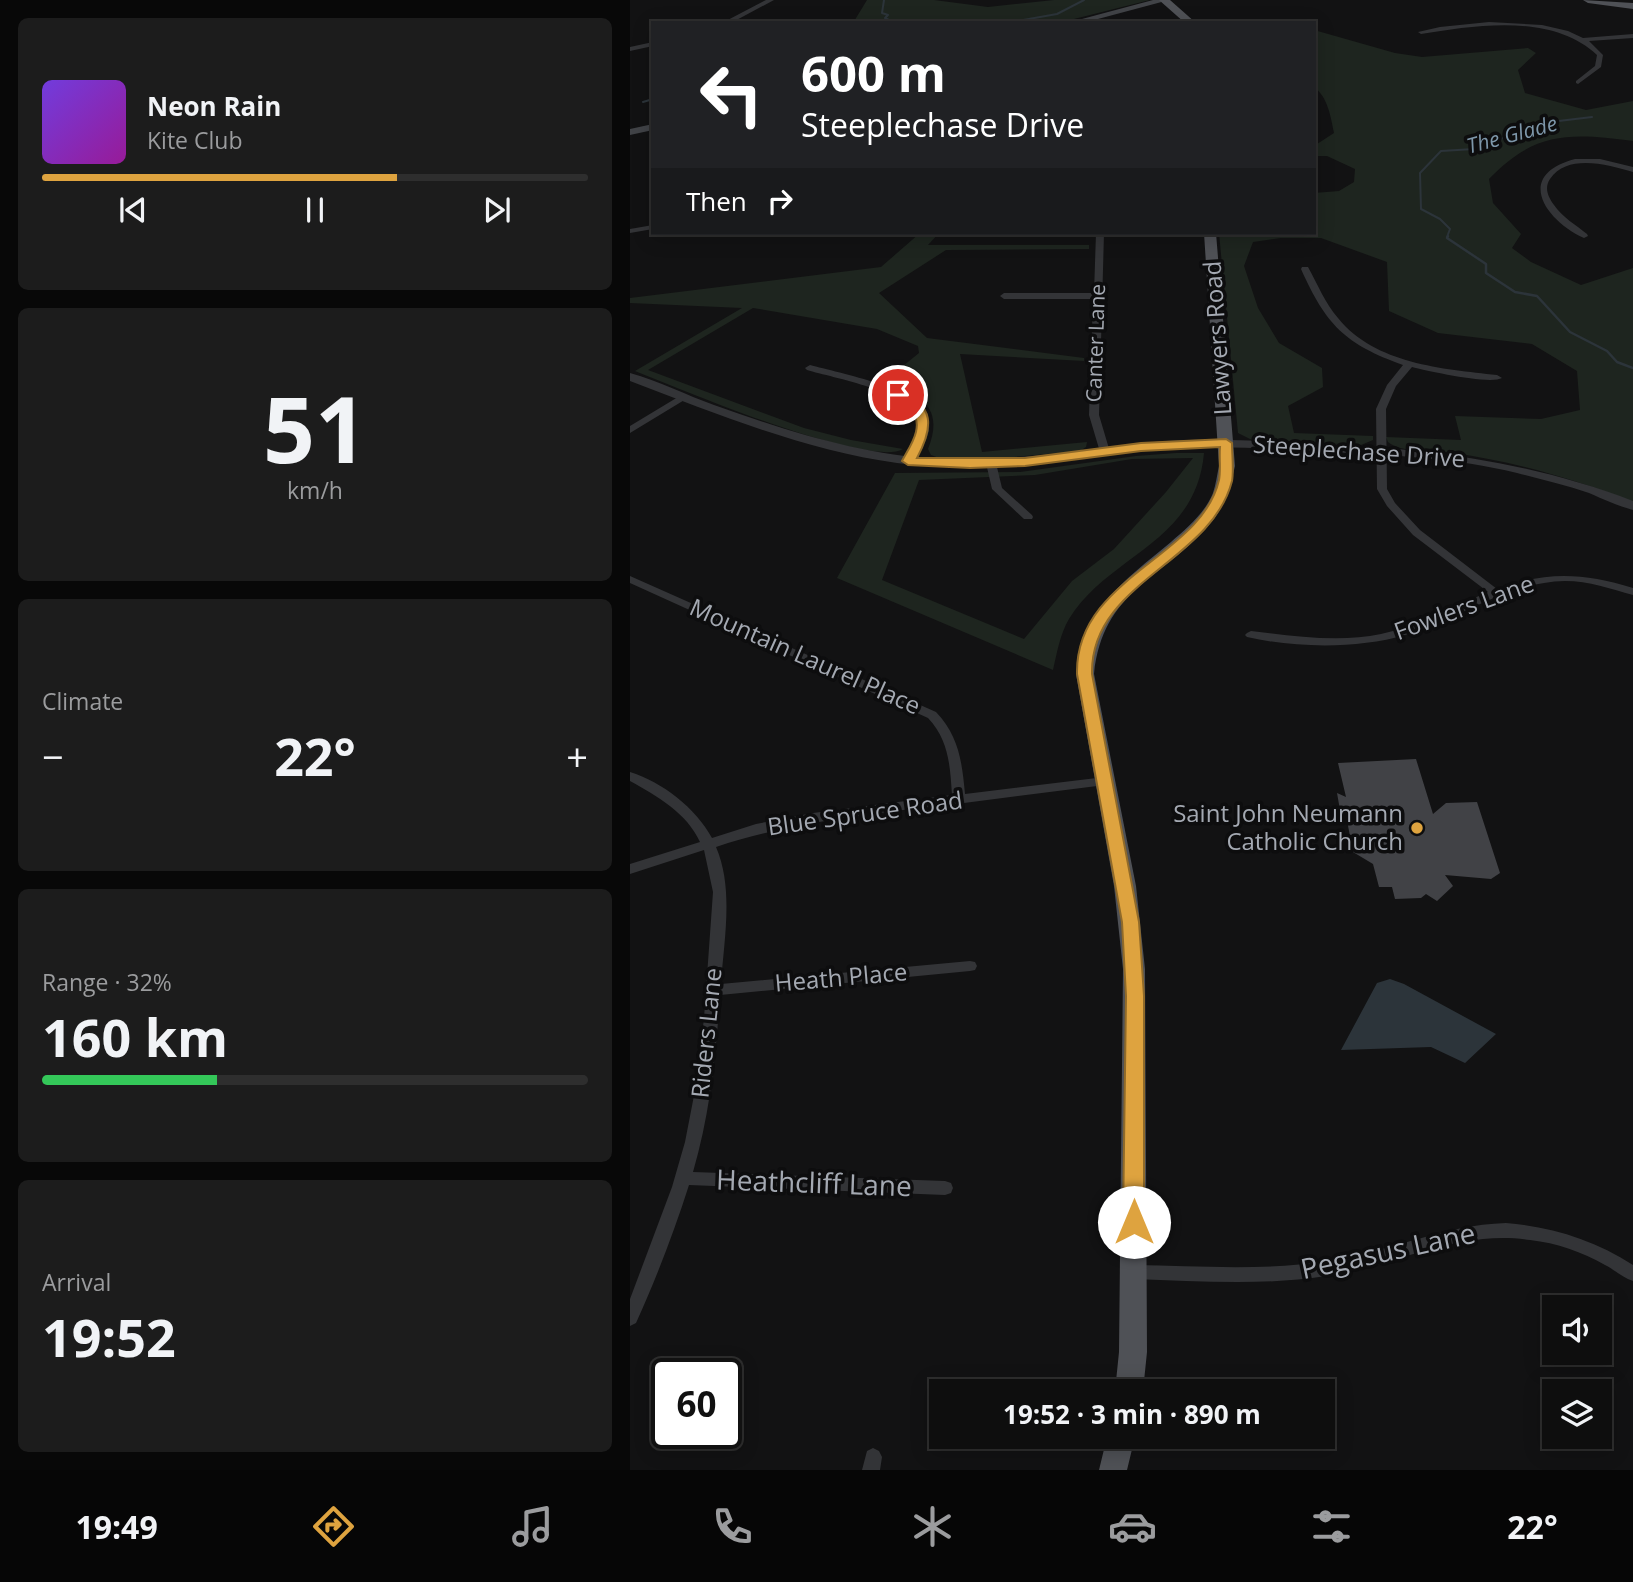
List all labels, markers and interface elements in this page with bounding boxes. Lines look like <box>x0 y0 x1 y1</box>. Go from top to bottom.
text: 600 m <box>801 40 946 106</box>
icon: left <box>686 49 777 140</box>
text: Neon Rain <box>147 88 281 124</box>
text: Steeplechase Drive <box>801 103 1084 146</box>
water label: The Glade <box>1463 109 1560 160</box>
text: Kite Club <box>147 124 242 156</box>
icon: right <box>761 182 799 220</box>
text: Then <box>686 183 747 219</box>
icon: previous <box>114 191 152 229</box>
icon: pause <box>296 191 334 229</box>
icon: next <box>478 191 516 229</box>
street label: Lawyers Road <box>1195 260 1238 416</box>
street label: Canter Lane <box>1079 283 1111 403</box>
pin <box>868 365 928 425</box>
text: 51 <box>263 366 367 490</box>
icon: arrive <box>879 376 917 414</box>
street label: Steeplechase Drive <box>1252 427 1466 474</box>
text: km/h <box>287 474 343 506</box>
street label: Fowlers Lane <box>1389 566 1538 647</box>
street label: Mountain Laurel Place <box>685 590 926 721</box>
text: Climate <box>42 685 123 717</box>
text: 22° <box>274 720 356 791</box>
text: − <box>42 730 64 782</box>
text: + <box>566 730 588 782</box>
street label: Blue Spruce Road <box>765 782 965 843</box>
place label: Saint John Neumann Catholic Church <box>1173 796 1403 857</box>
marker: Saint John Neumann Catholic Church <box>1409 820 1425 836</box>
street label: Heath Place <box>773 954 908 999</box>
text: Range · 32% <box>42 966 172 998</box>
street label: Riders Lane <box>682 966 729 1099</box>
text: 160 km <box>42 1001 228 1072</box>
street label: Heathcliff Lane <box>716 1160 913 1204</box>
position arrow <box>1097 1185 1171 1259</box>
street label: Pegasus Lane <box>1297 1213 1479 1287</box>
text: Arrival <box>42 1266 111 1298</box>
map controls <box>1542 1295 1612 1449</box>
button: sound <box>1542 1295 1612 1365</box>
text: 19:52 <box>42 1301 176 1372</box>
speed limit sign: 60 <box>651 1358 742 1449</box>
button: layers <box>1542 1379 1612 1449</box>
text: 19:52 · 3 min · 890 m <box>1003 1396 1261 1432</box>
icon: directions <box>309 1502 358 1551</box>
icon: music <box>508 1502 557 1551</box>
icon: phone <box>708 1502 757 1551</box>
icon: climate <box>908 1502 957 1551</box>
icon: car <box>1108 1502 1157 1551</box>
icon: filters <box>1307 1502 1356 1551</box>
text: 19:49 <box>75 1505 158 1548</box>
text: 22° <box>1507 1505 1558 1548</box>

